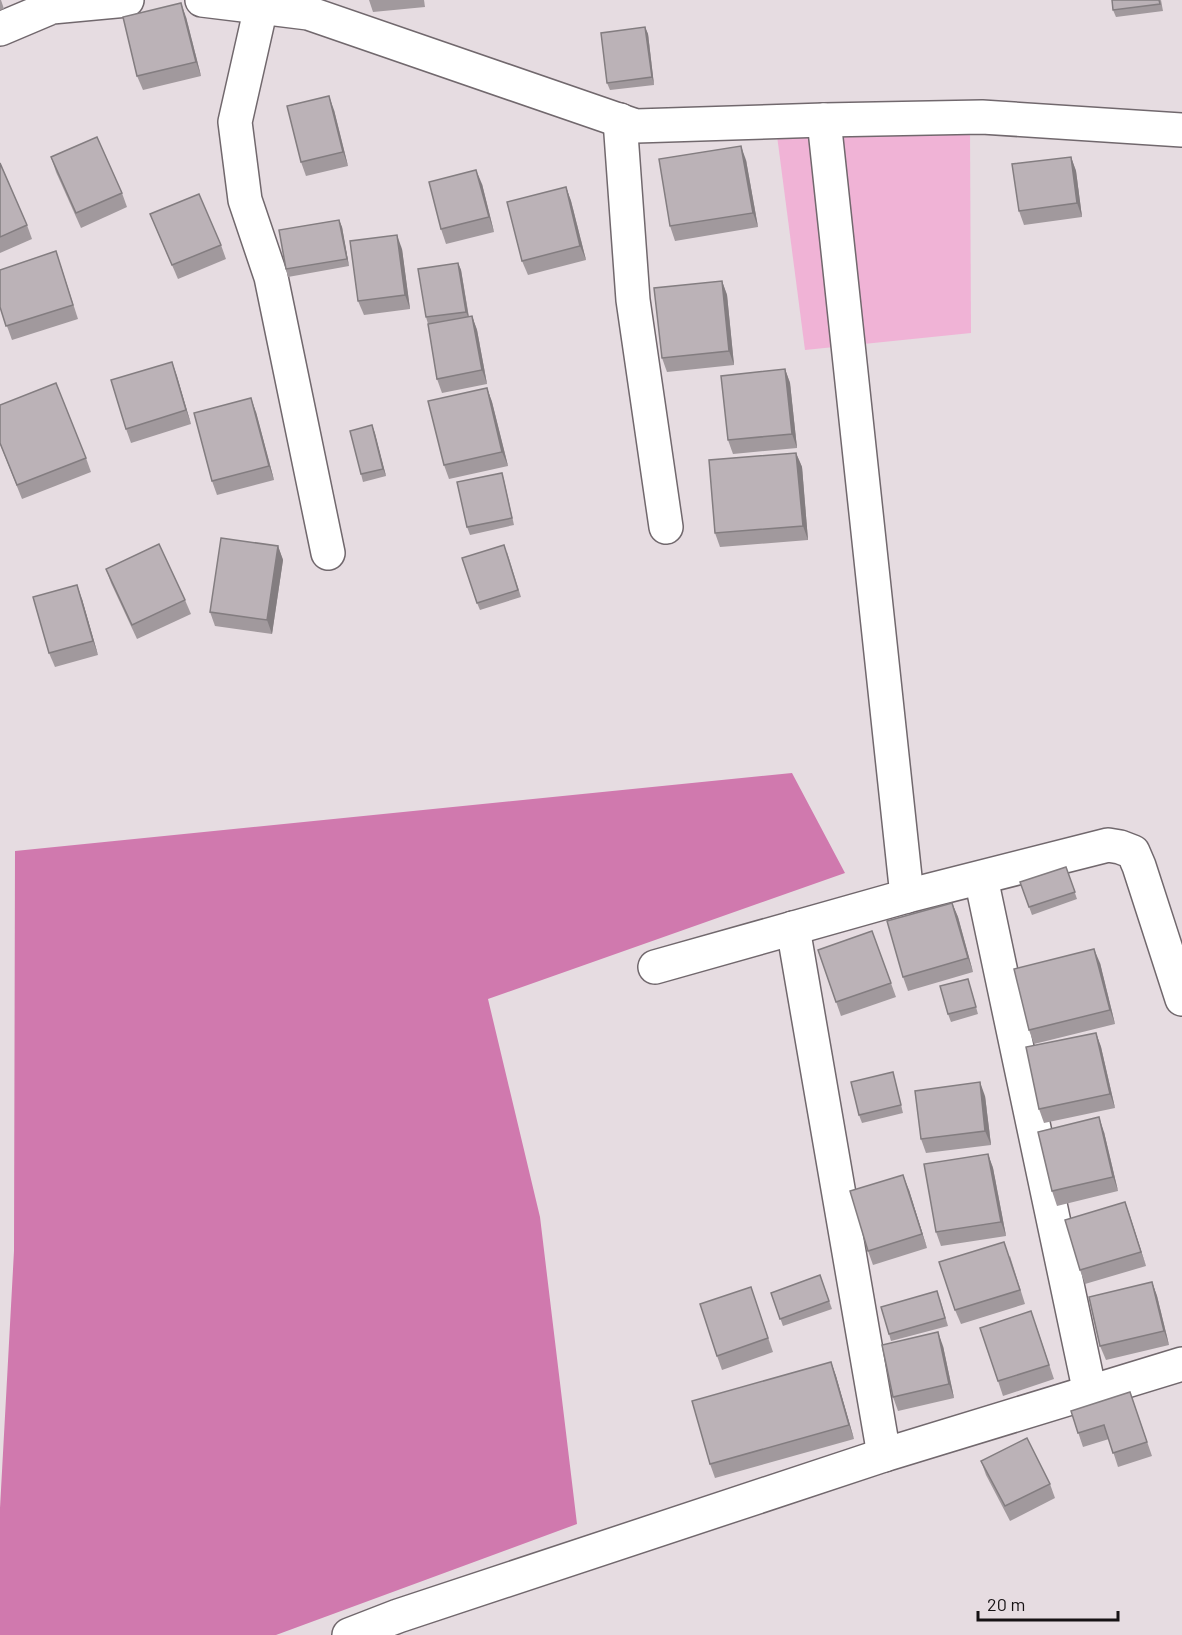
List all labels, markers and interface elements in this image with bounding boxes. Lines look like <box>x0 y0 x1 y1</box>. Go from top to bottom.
scale bar <box>978 1584 1118 1622</box>
text: 20 m <box>987 1593 1025 1615</box>

